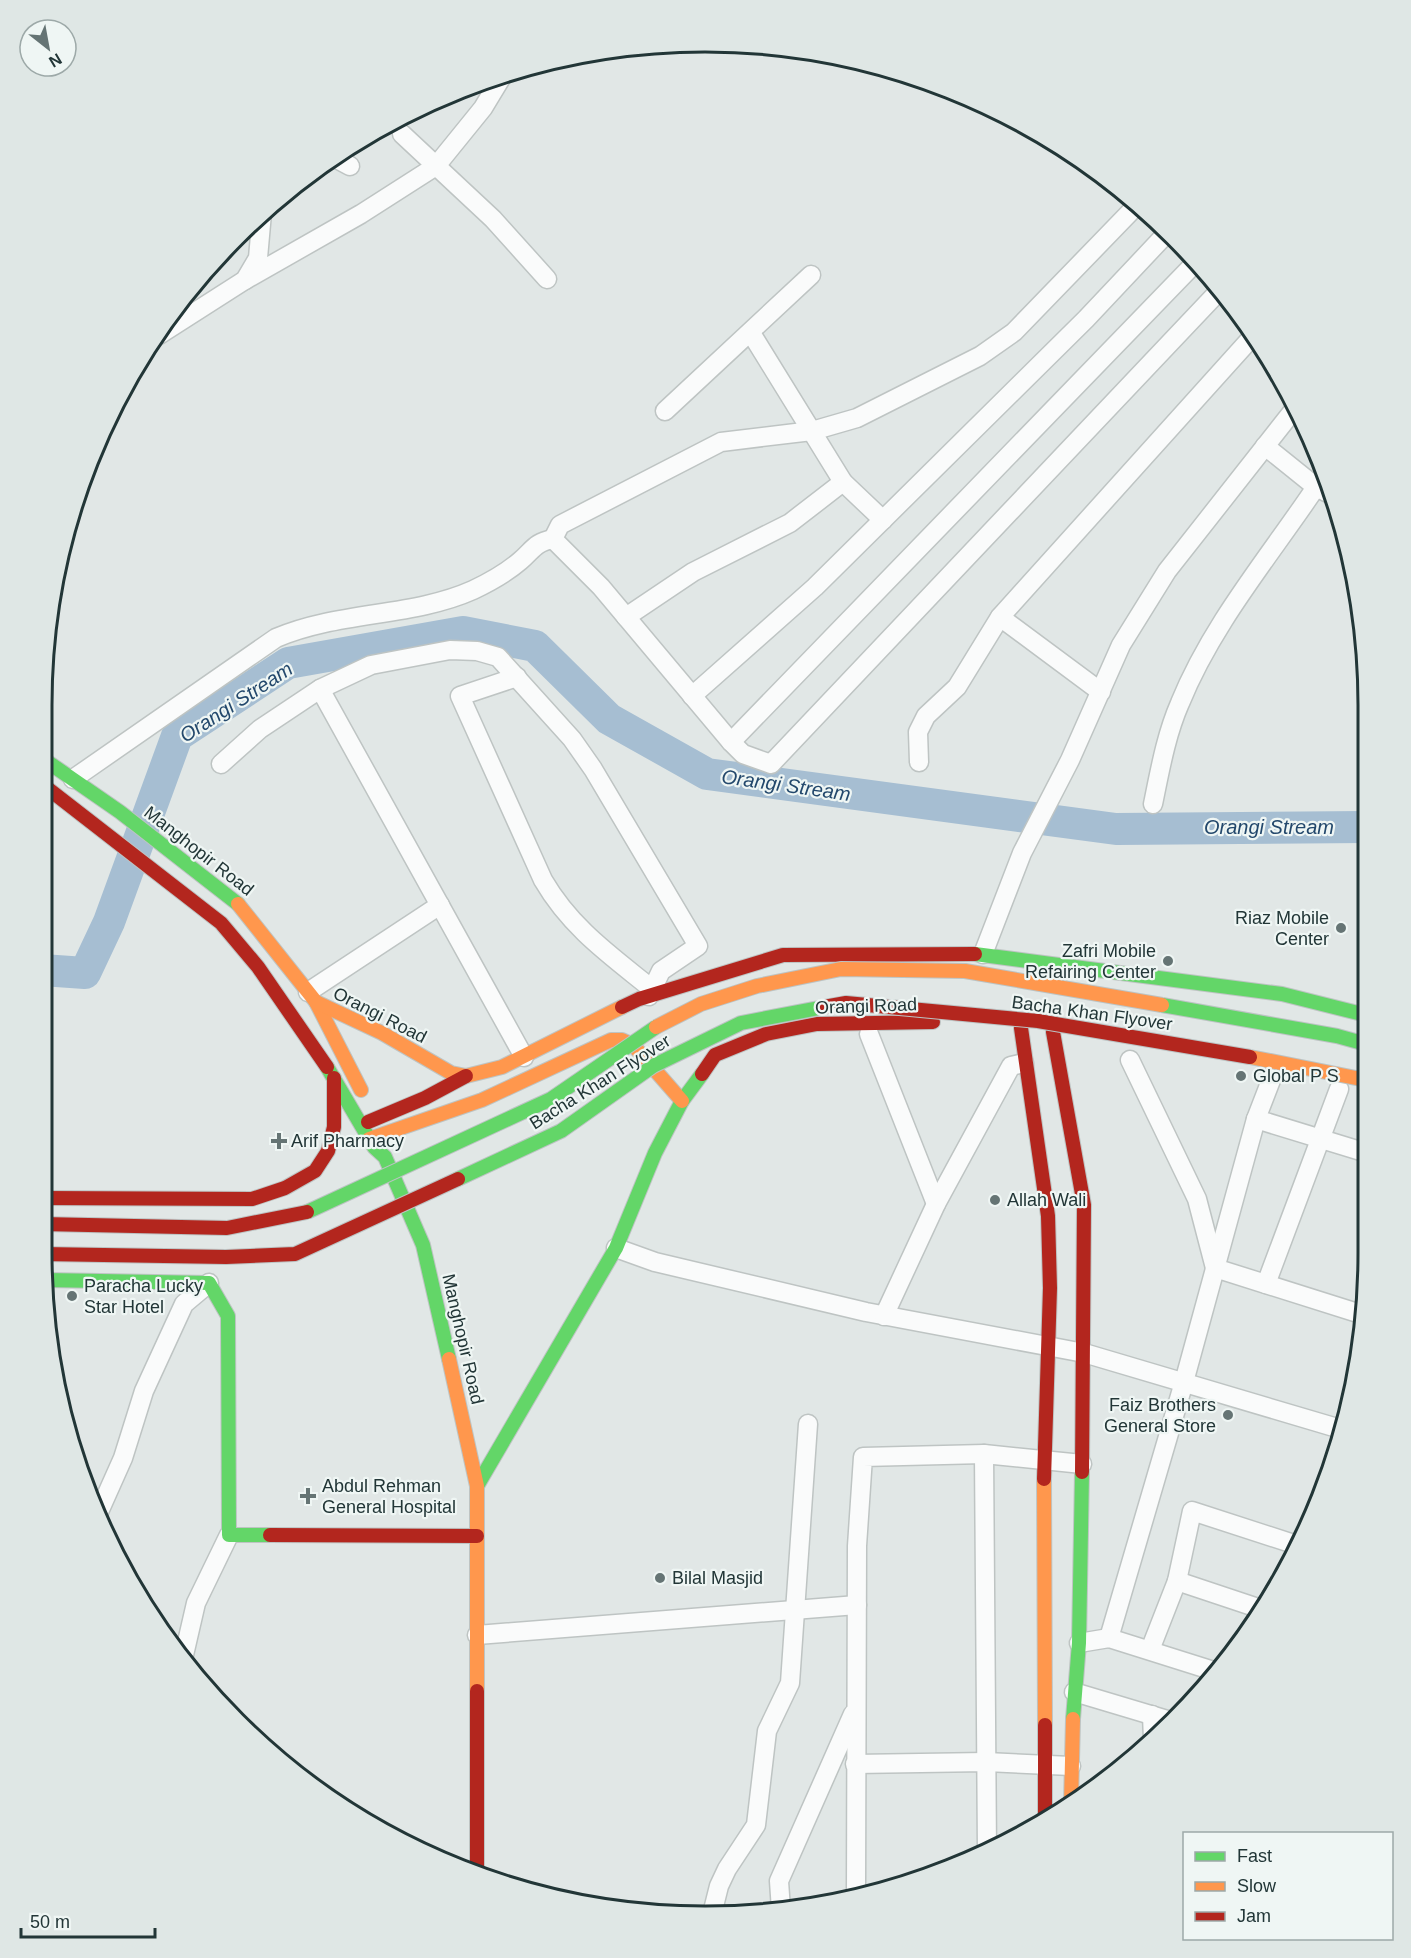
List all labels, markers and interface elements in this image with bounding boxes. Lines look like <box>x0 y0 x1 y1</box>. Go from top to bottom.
north arrow <box>18 18 78 78</box>
text: N <box>46 50 65 71</box>
water label: Orangi Stream <box>175 657 297 747</box>
water label: Orangi Stream <box>720 765 852 805</box>
street label: Manghopir Road <box>140 802 258 900</box>
water label: Orangi Stream <box>1204 816 1334 838</box>
place label: Riaz Mobile Center <box>1235 908 1329 949</box>
marker: Riaz Mobile Center <box>1334 921 1348 935</box>
place label: Zafri Mobile Refairing Center <box>1025 941 1156 982</box>
marker: Zafri Mobile Refairing Center <box>1161 954 1175 968</box>
street label: Orangi Road <box>330 983 430 1047</box>
street label: Bacha Khan Flyover <box>1010 992 1174 1034</box>
street label: Orangi Road <box>815 994 917 1018</box>
street label: Bacha Khan Flyover <box>526 1031 674 1133</box>
place label: Global P S <box>1253 1066 1339 1086</box>
marker: Global P S <box>1234 1069 1248 1083</box>
place label: Arif Pharmacy <box>291 1131 404 1151</box>
marker: Arif Pharmacy <box>272 1134 286 1148</box>
place label: Allah Wali <box>1007 1190 1086 1210</box>
marker: Allah Wali <box>988 1193 1002 1207</box>
street label: Manghopir Road <box>438 1272 488 1406</box>
place label: Paracha Lucky Star Hotel <box>84 1276 203 1317</box>
marker: Paracha Lucky Star Hotel <box>65 1289 79 1303</box>
place label: Faiz Brothers General Store <box>1104 1395 1216 1436</box>
marker: Faiz Brothers General Store <box>1221 1408 1235 1422</box>
place label: Abdul Rehman General Hospital <box>322 1476 456 1517</box>
marker: Abdul Rehman General Hospital <box>299 1487 317 1505</box>
place label: Bilal Masjid <box>672 1568 763 1588</box>
marker: Bilal Masjid <box>653 1571 667 1585</box>
legend <box>1183 1832 1393 1940</box>
text: Fast <box>1237 1846 1272 1866</box>
text: Slow <box>1237 1876 1277 1896</box>
scale bar <box>21 1901 154 1939</box>
text: Jam <box>1237 1906 1271 1926</box>
text: 50 m <box>30 1912 70 1932</box>

